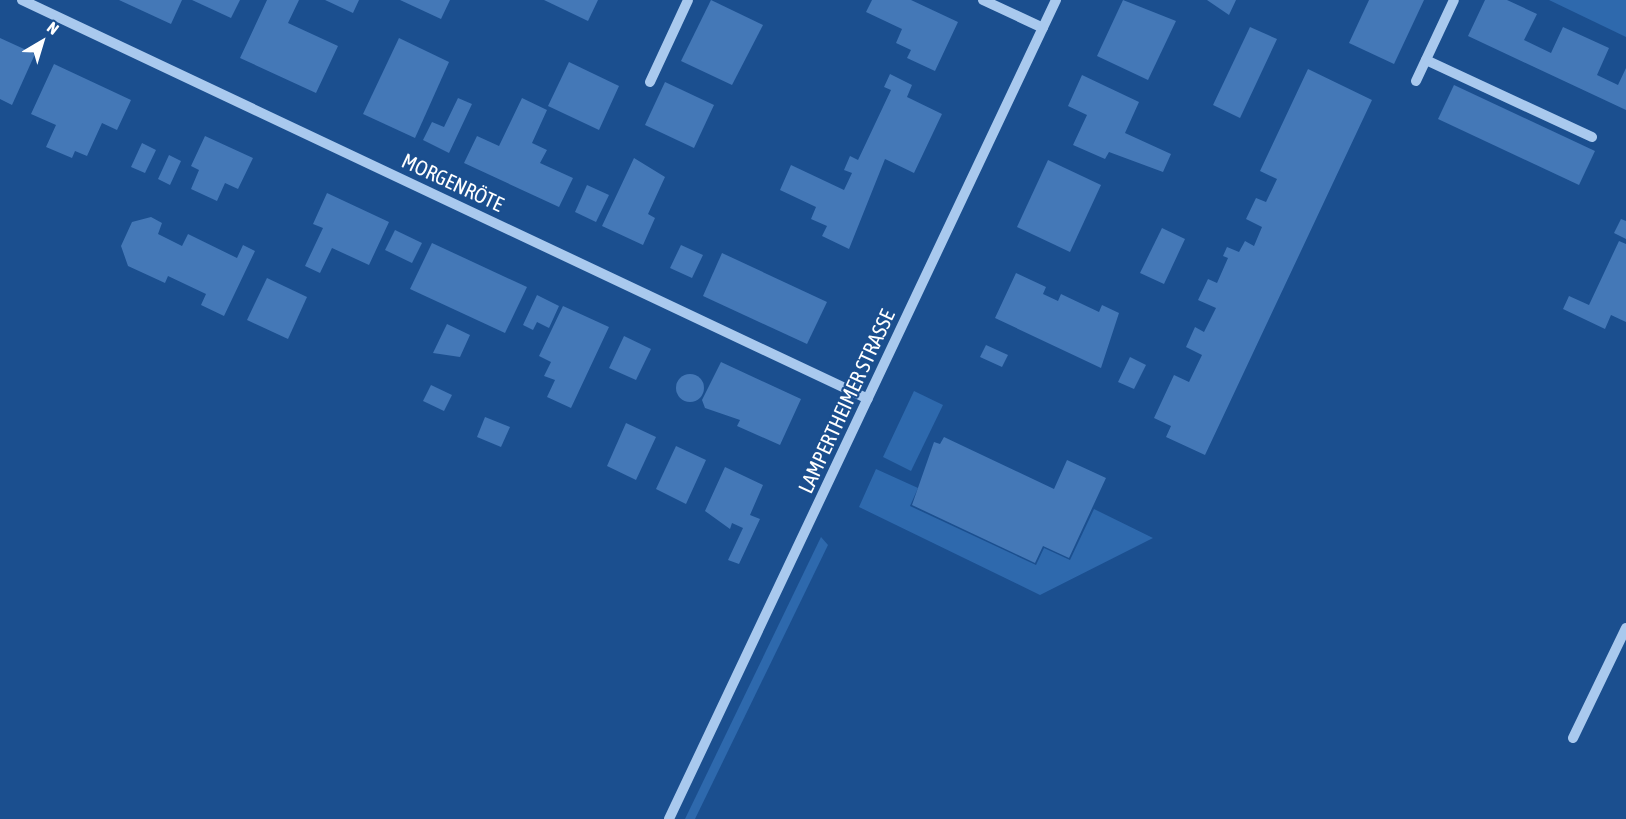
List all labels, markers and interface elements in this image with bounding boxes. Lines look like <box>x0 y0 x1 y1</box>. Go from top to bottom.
north arrow <box>12 12 72 72</box>
text: N <box>44 18 62 38</box>
street label: MORGENRÖTE <box>398 147 508 217</box>
street label: LAMPERTHEIMER STRASSE <box>792 305 900 497</box>

